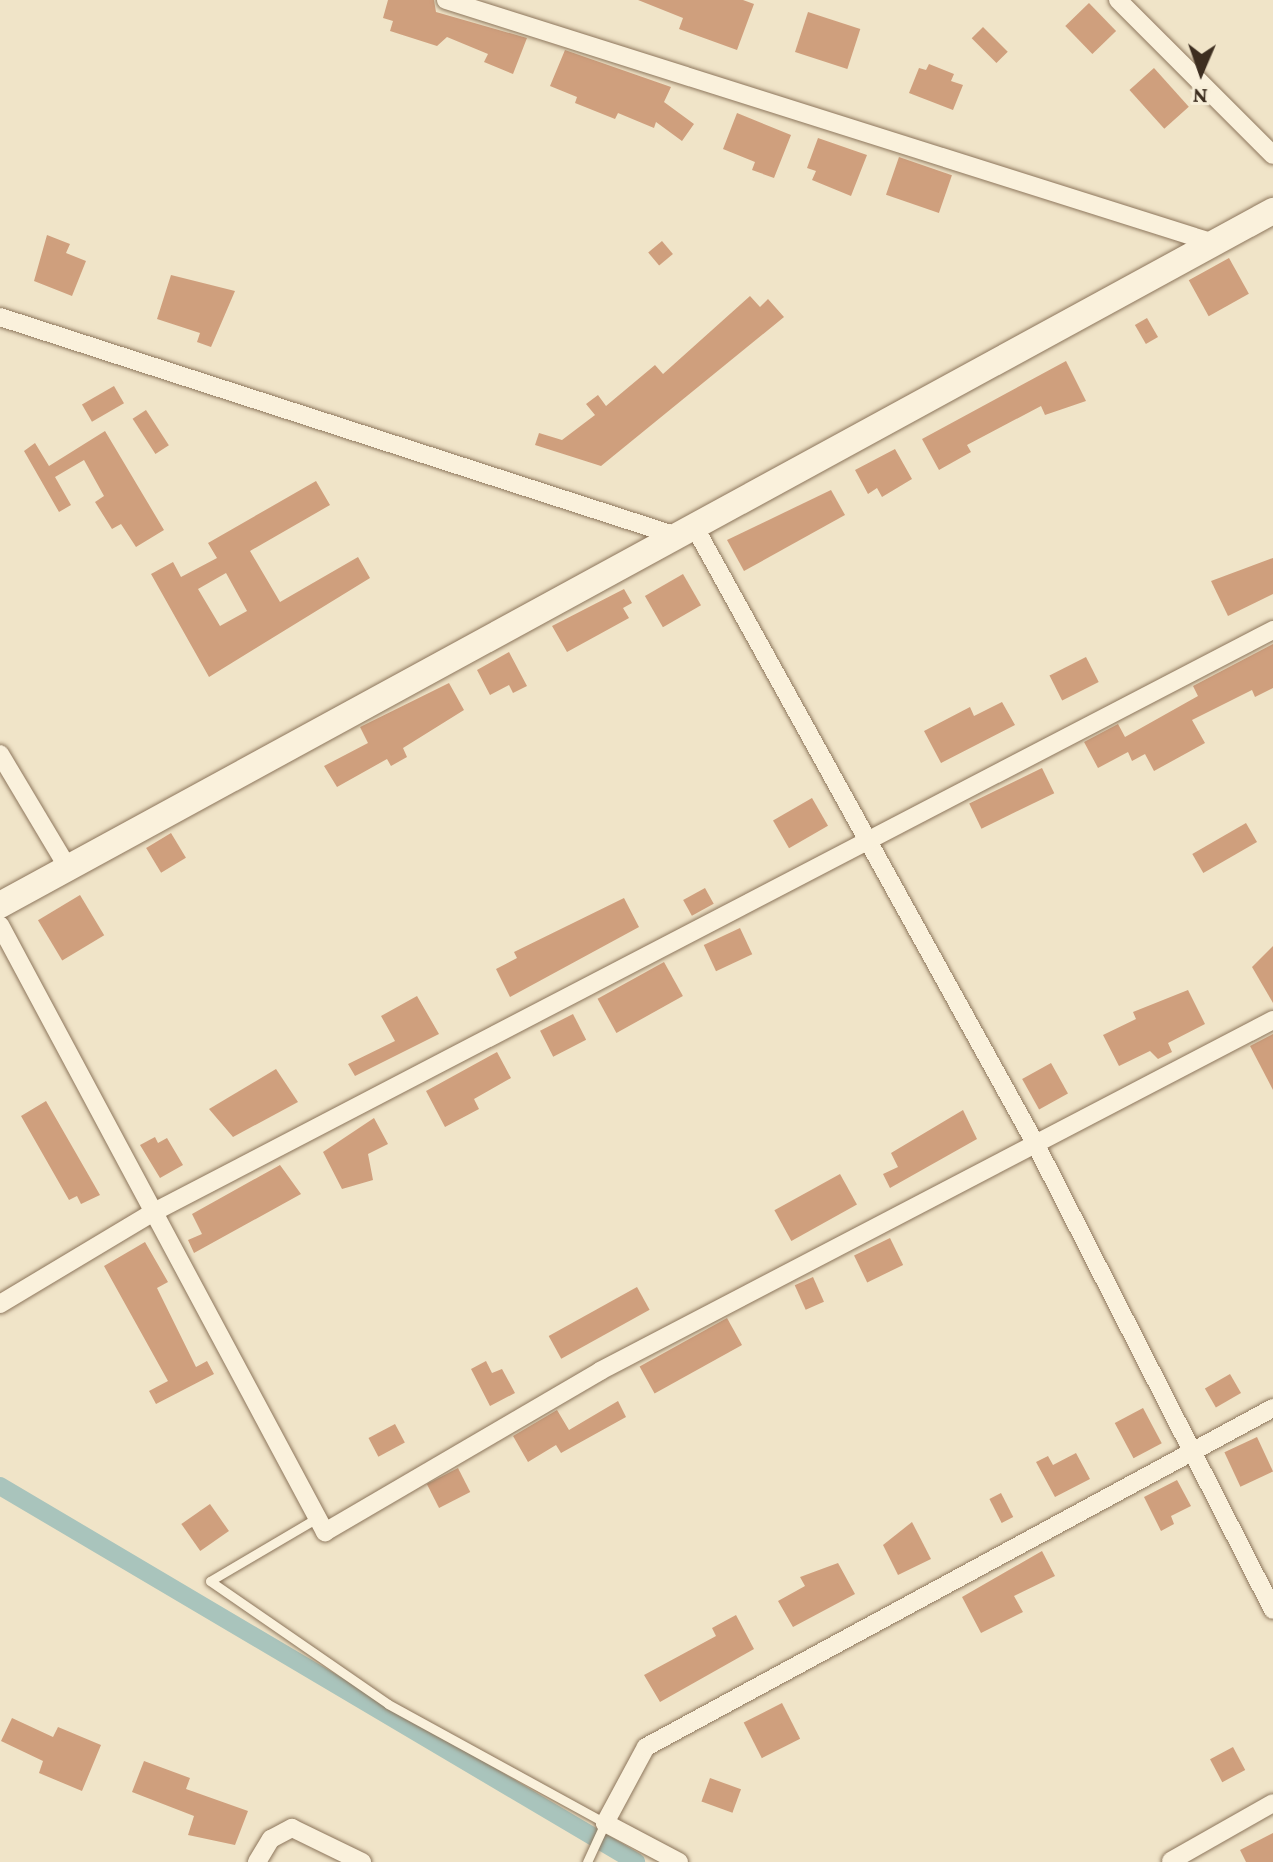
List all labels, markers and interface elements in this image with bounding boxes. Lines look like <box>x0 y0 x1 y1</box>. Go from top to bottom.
north arrow <box>1161 32 1241 112</box>
text: N <box>1192 84 1208 109</box>

